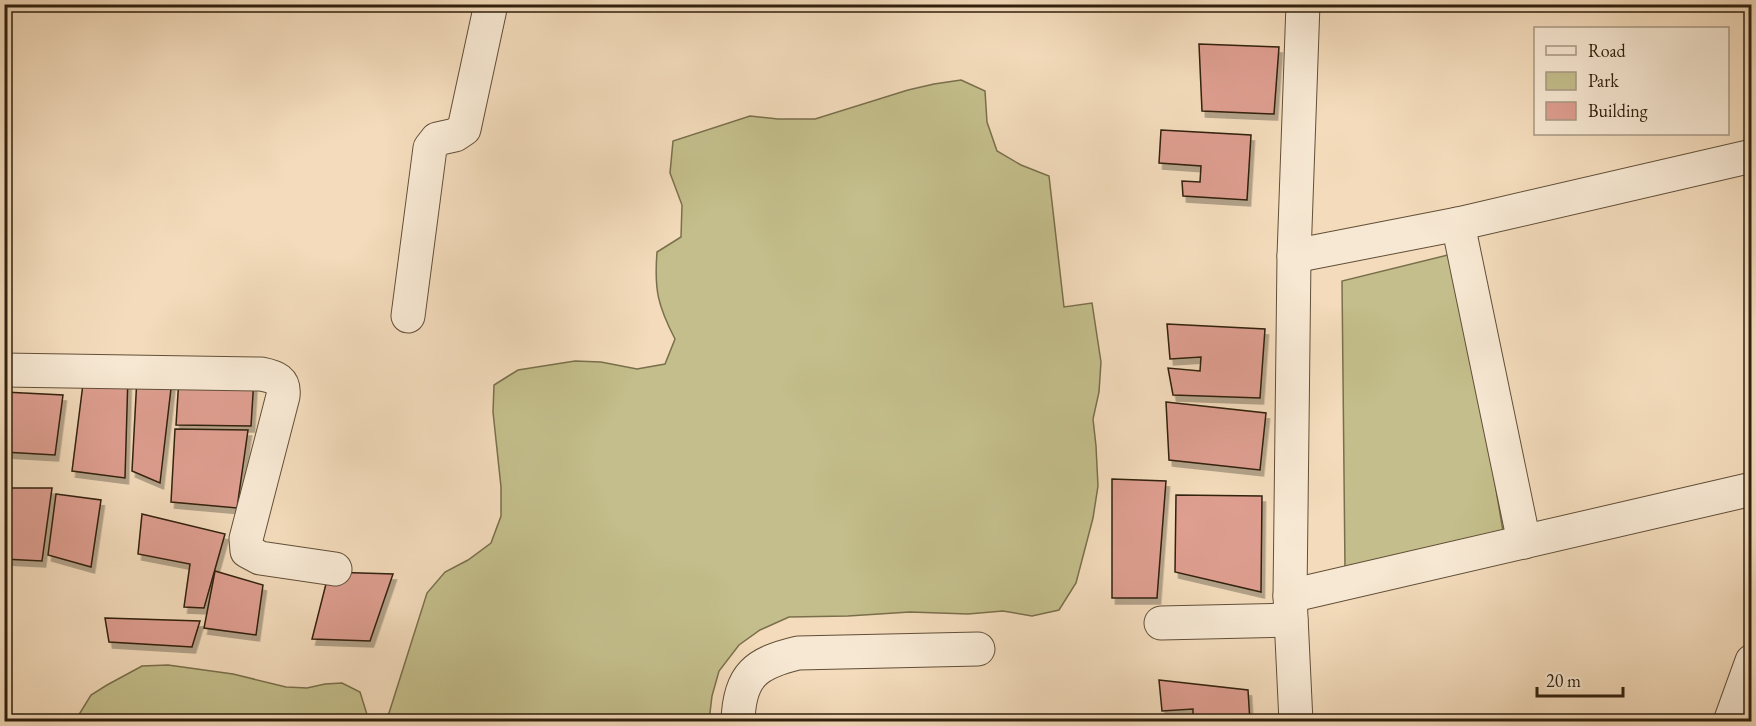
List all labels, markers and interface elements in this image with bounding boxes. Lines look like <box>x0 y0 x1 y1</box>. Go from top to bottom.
legend <box>1534 27 1729 135</box>
text: Road <box>1588 39 1627 62</box>
text: Park <box>1588 69 1619 92</box>
text: Building <box>1588 99 1648 122</box>
scale bar <box>1537 660 1622 698</box>
text: 20 m <box>1546 669 1581 692</box>

